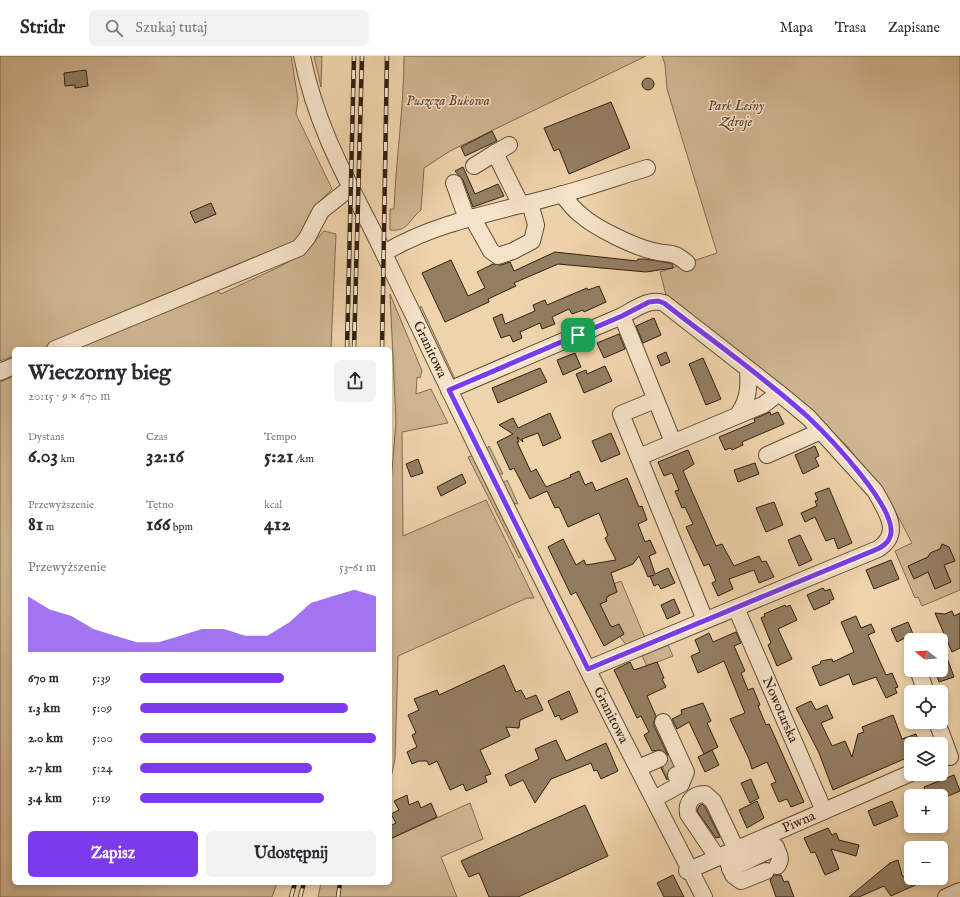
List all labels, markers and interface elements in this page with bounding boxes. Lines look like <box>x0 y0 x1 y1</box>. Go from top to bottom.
search box <box>89 10 369 46</box>
text: Stridr <box>20 16 65 40</box>
icon: search <box>103 17 125 39</box>
text: Szukaj tutaj <box>135 18 207 37</box>
text: Mapa <box>780 19 813 37</box>
text: Trasa <box>835 19 866 37</box>
text: Zapisane <box>888 19 940 37</box>
park label: Puszcza Bukowa <box>406 92 490 110</box>
park label: Park Leśny Zdroje <box>708 97 765 132</box>
street label: Granitowa <box>409 318 452 382</box>
pin <box>561 318 595 352</box>
icon: arrive <box>567 324 589 346</box>
text: Wieczorny bieg <box>28 359 171 387</box>
button: share <box>334 360 376 402</box>
text: 20:15 · 9 × 670 m <box>28 388 110 405</box>
text: Dystans <box>28 430 64 444</box>
text: Czas <box>146 430 168 444</box>
text: Tempo <box>264 430 297 444</box>
text: 6.03 <box>28 444 58 469</box>
text: 32:16 <box>146 444 184 469</box>
text: 5:21 <box>264 444 293 469</box>
text: km <box>58 452 75 466</box>
text: /km <box>293 452 314 466</box>
text: Przewyższenie <box>28 498 94 512</box>
text: Tętno <box>146 498 174 512</box>
text: kcal <box>264 498 282 512</box>
text: 81 <box>28 512 43 537</box>
text: 166 <box>146 512 170 537</box>
text: 412 <box>264 512 291 537</box>
text: m <box>43 520 54 534</box>
text: bpm <box>170 520 193 534</box>
text: Przewyższenie <box>28 559 106 576</box>
text: 53–61 m <box>339 559 376 576</box>
north arrow <box>904 633 948 677</box>
map controls <box>904 633 948 885</box>
text: 670 m <box>28 670 59 687</box>
text: 5:39 <box>92 670 111 687</box>
street label: Nowotarska <box>758 674 803 747</box>
street label: Granitowa <box>589 684 633 747</box>
button: locate <box>904 685 948 729</box>
text: 1.3 km <box>28 700 60 717</box>
text: 5:09 <box>92 700 112 717</box>
text: 2.0 km <box>28 730 63 747</box>
text: 5:00 <box>92 730 113 747</box>
button: layers <box>904 737 948 781</box>
text: 2.7 km <box>28 760 62 777</box>
text: 5:24 <box>92 760 113 777</box>
button: + <box>904 789 948 833</box>
text: 3.4 km <box>28 790 62 807</box>
text: 5:19 <box>92 790 111 807</box>
street label: Piwna <box>779 807 819 837</box>
button: Zapisz <box>28 831 198 877</box>
button: Udostępnij <box>206 831 376 877</box>
button: − <box>904 841 948 885</box>

